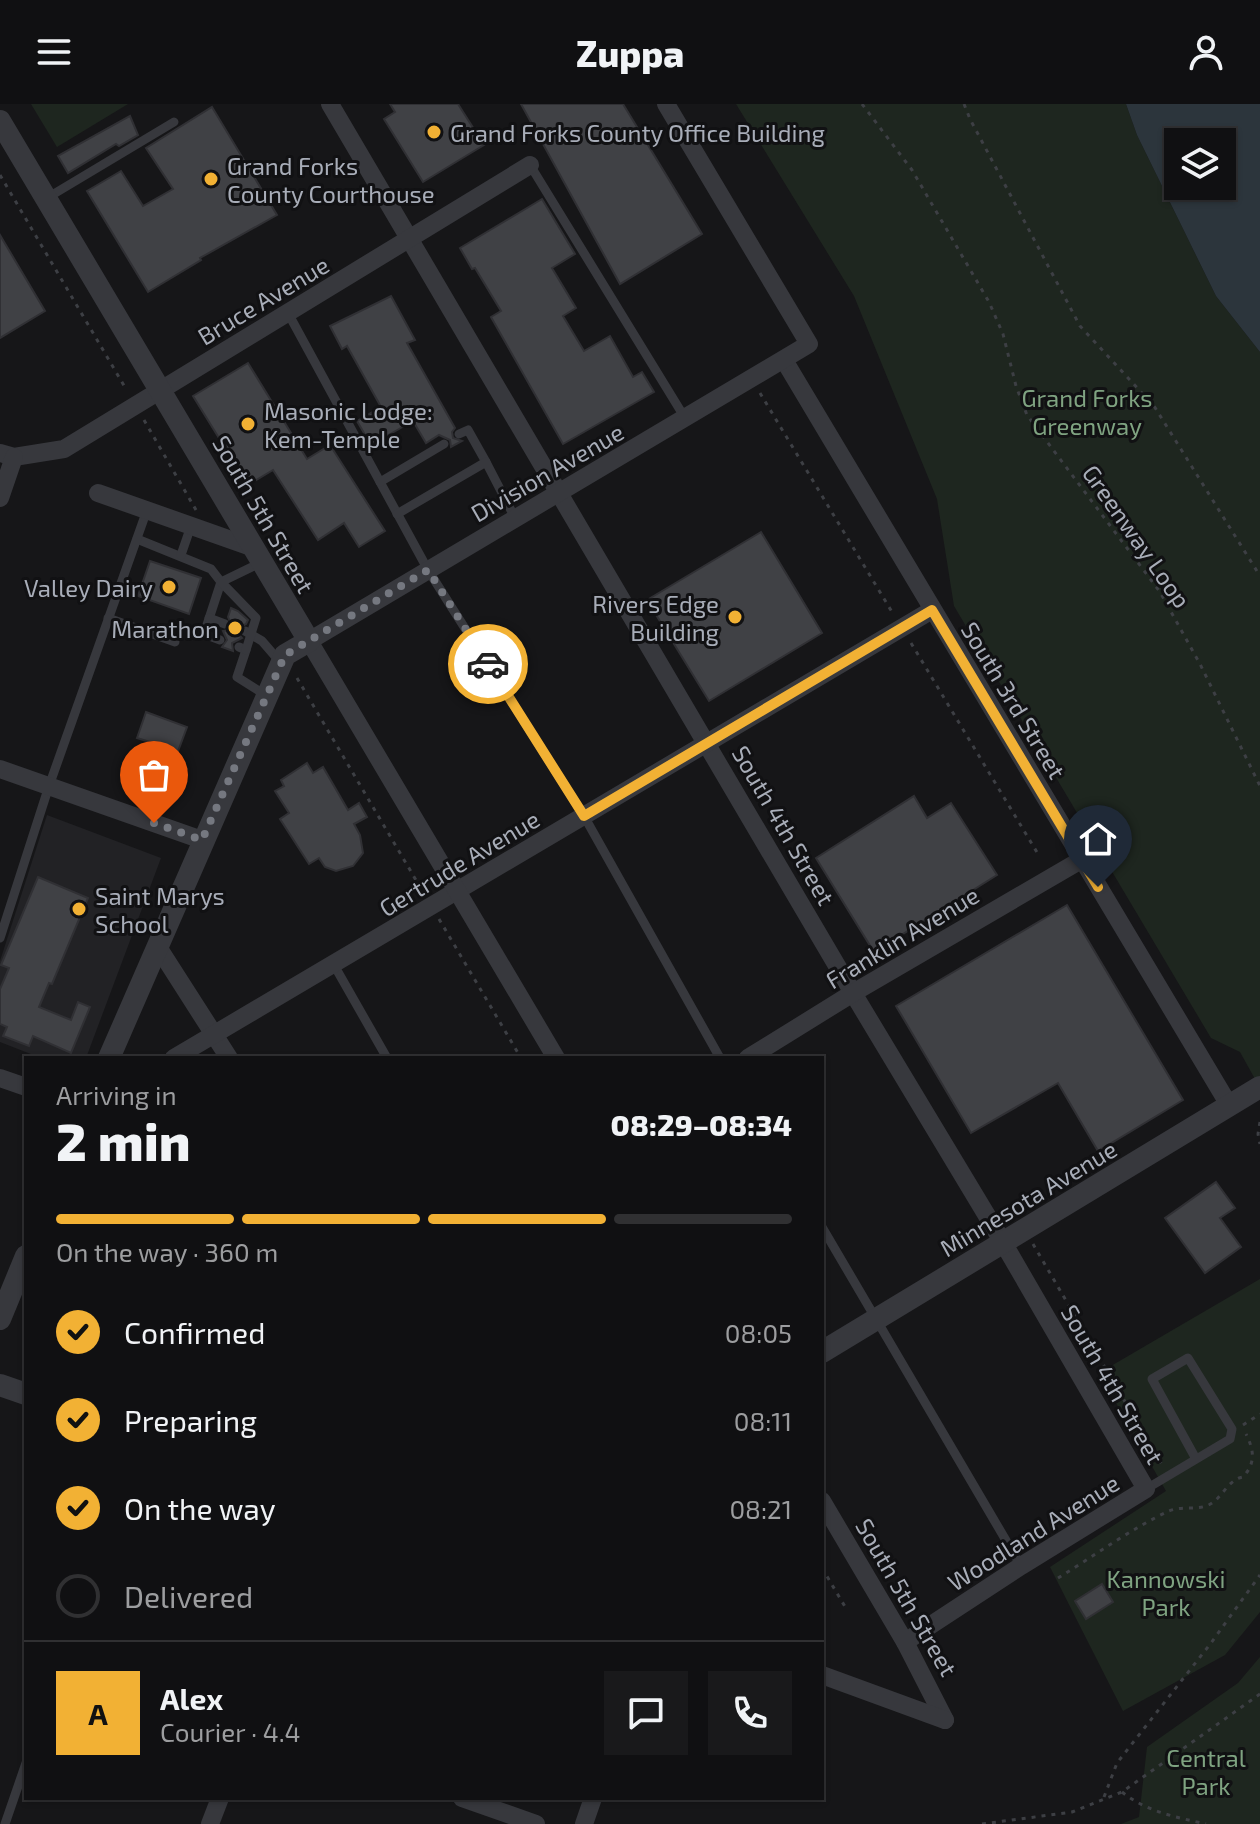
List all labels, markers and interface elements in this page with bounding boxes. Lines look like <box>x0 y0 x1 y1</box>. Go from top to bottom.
icon: menu <box>32 30 76 74</box>
icon: person <box>1184 30 1228 74</box>
text: Zuppa <box>576 31 684 74</box>
place label: Grand Forks County Office Building <box>450 118 825 147</box>
marker: Grand Forks County Office Building <box>425 123 443 141</box>
map controls <box>1164 128 1236 200</box>
button: layers <box>1164 128 1236 200</box>
place label: Grand Forks County Courthouse <box>227 151 435 208</box>
marker: Grand Forks County Courthouse <box>202 170 220 188</box>
street label: Bruce Avenue <box>192 250 334 350</box>
park label: Grand Forks Greenway <box>1021 383 1153 440</box>
place label: Masonic Lodge: Kem-Temple <box>264 396 433 453</box>
marker: Masonic Lodge: Kem-Temple <box>239 415 257 433</box>
street label: Division Avenue <box>465 417 629 527</box>
street label: South 5th Street <box>207 430 321 598</box>
street label: Greenway Loop <box>1077 459 1197 613</box>
place label: Valley Dairy <box>24 573 153 602</box>
marker: Valley Dairy <box>160 578 178 596</box>
place label: Rivers Edge Building <box>592 589 719 646</box>
marker: Rivers Edge Building <box>726 608 744 626</box>
place label: Marathon <box>111 614 219 643</box>
street label: South 3rd Street <box>956 616 1072 784</box>
marker: Marathon <box>226 619 244 637</box>
courier <box>448 624 528 704</box>
icon: car <box>466 642 510 686</box>
street label: South 4th Street <box>727 740 841 910</box>
pin <box>120 741 188 823</box>
icon: bag <box>132 753 176 797</box>
street label: Gertrude Avenue <box>374 804 544 922</box>
pin <box>1064 805 1132 887</box>
icon: home <box>1076 817 1120 861</box>
street label: Franklin Avenue <box>820 880 984 994</box>
place label: Saint Marys School <box>95 881 225 938</box>
marker: Saint Marys School <box>70 900 88 918</box>
text: Arriving in <box>56 1079 177 1110</box>
text: 08:29–08:34 <box>611 1106 792 1142</box>
text: 2 min <box>56 1109 191 1171</box>
street label: Minnesota Avenue <box>934 1134 1122 1262</box>
text: On the way · 360 m <box>56 1236 278 1267</box>
street label: South 4th Street <box>1056 1299 1170 1469</box>
icon: check <box>56 1310 100 1354</box>
text: Confirmed <box>124 1314 265 1350</box>
text: 08:05 <box>725 1317 792 1348</box>
icon: check <box>56 1398 100 1442</box>
text: Preparing <box>124 1402 257 1438</box>
text: 08:11 <box>734 1405 792 1436</box>
street label: Woodland Avenue <box>942 1468 1124 1596</box>
icon: check <box>56 1486 100 1530</box>
text: On the way <box>124 1490 276 1526</box>
text: 08:21 <box>729 1493 792 1524</box>
street label: South 5th Street <box>850 1513 964 1681</box>
park label: Kannowski Park <box>1107 1564 1225 1621</box>
text: Delivered <box>124 1578 253 1614</box>
button: chat <box>604 1671 688 1755</box>
button: phone <box>708 1671 792 1755</box>
text: Alex <box>160 1680 223 1716</box>
text: A <box>88 1695 108 1731</box>
text: Courier · 4.4 <box>160 1716 301 1747</box>
park label: Central Park <box>1166 1743 1246 1800</box>

